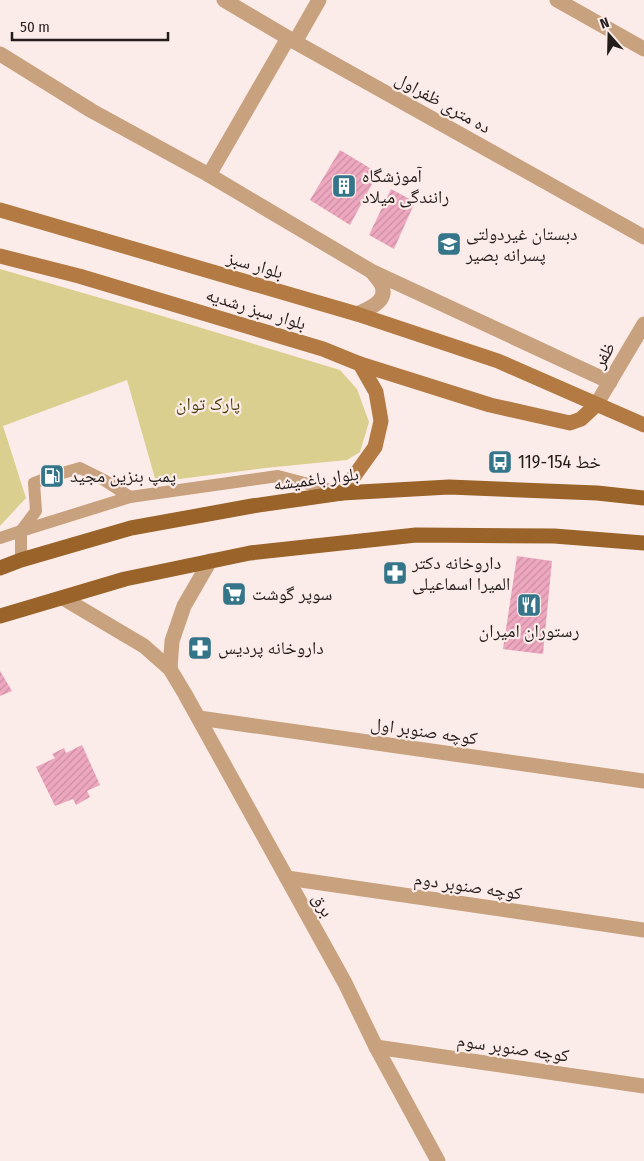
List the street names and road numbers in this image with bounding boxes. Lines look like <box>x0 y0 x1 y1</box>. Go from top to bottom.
street label: ده متری ظفراول <box>391 68 495 138</box>
street label: بلوار سبز <box>223 246 286 284</box>
street label: بلوار سبز رشدیه <box>203 283 309 335</box>
street label: ظفر <box>587 338 620 373</box>
street label: بلوار باغمیشه <box>272 463 360 495</box>
street label: کوچه صنوبر اول <box>369 713 479 749</box>
street label: کوچه صنوبر دوم <box>413 868 524 906</box>
street label: برق <box>308 889 338 921</box>
street label: کوچه صنوبر سوم <box>455 1029 571 1068</box>

